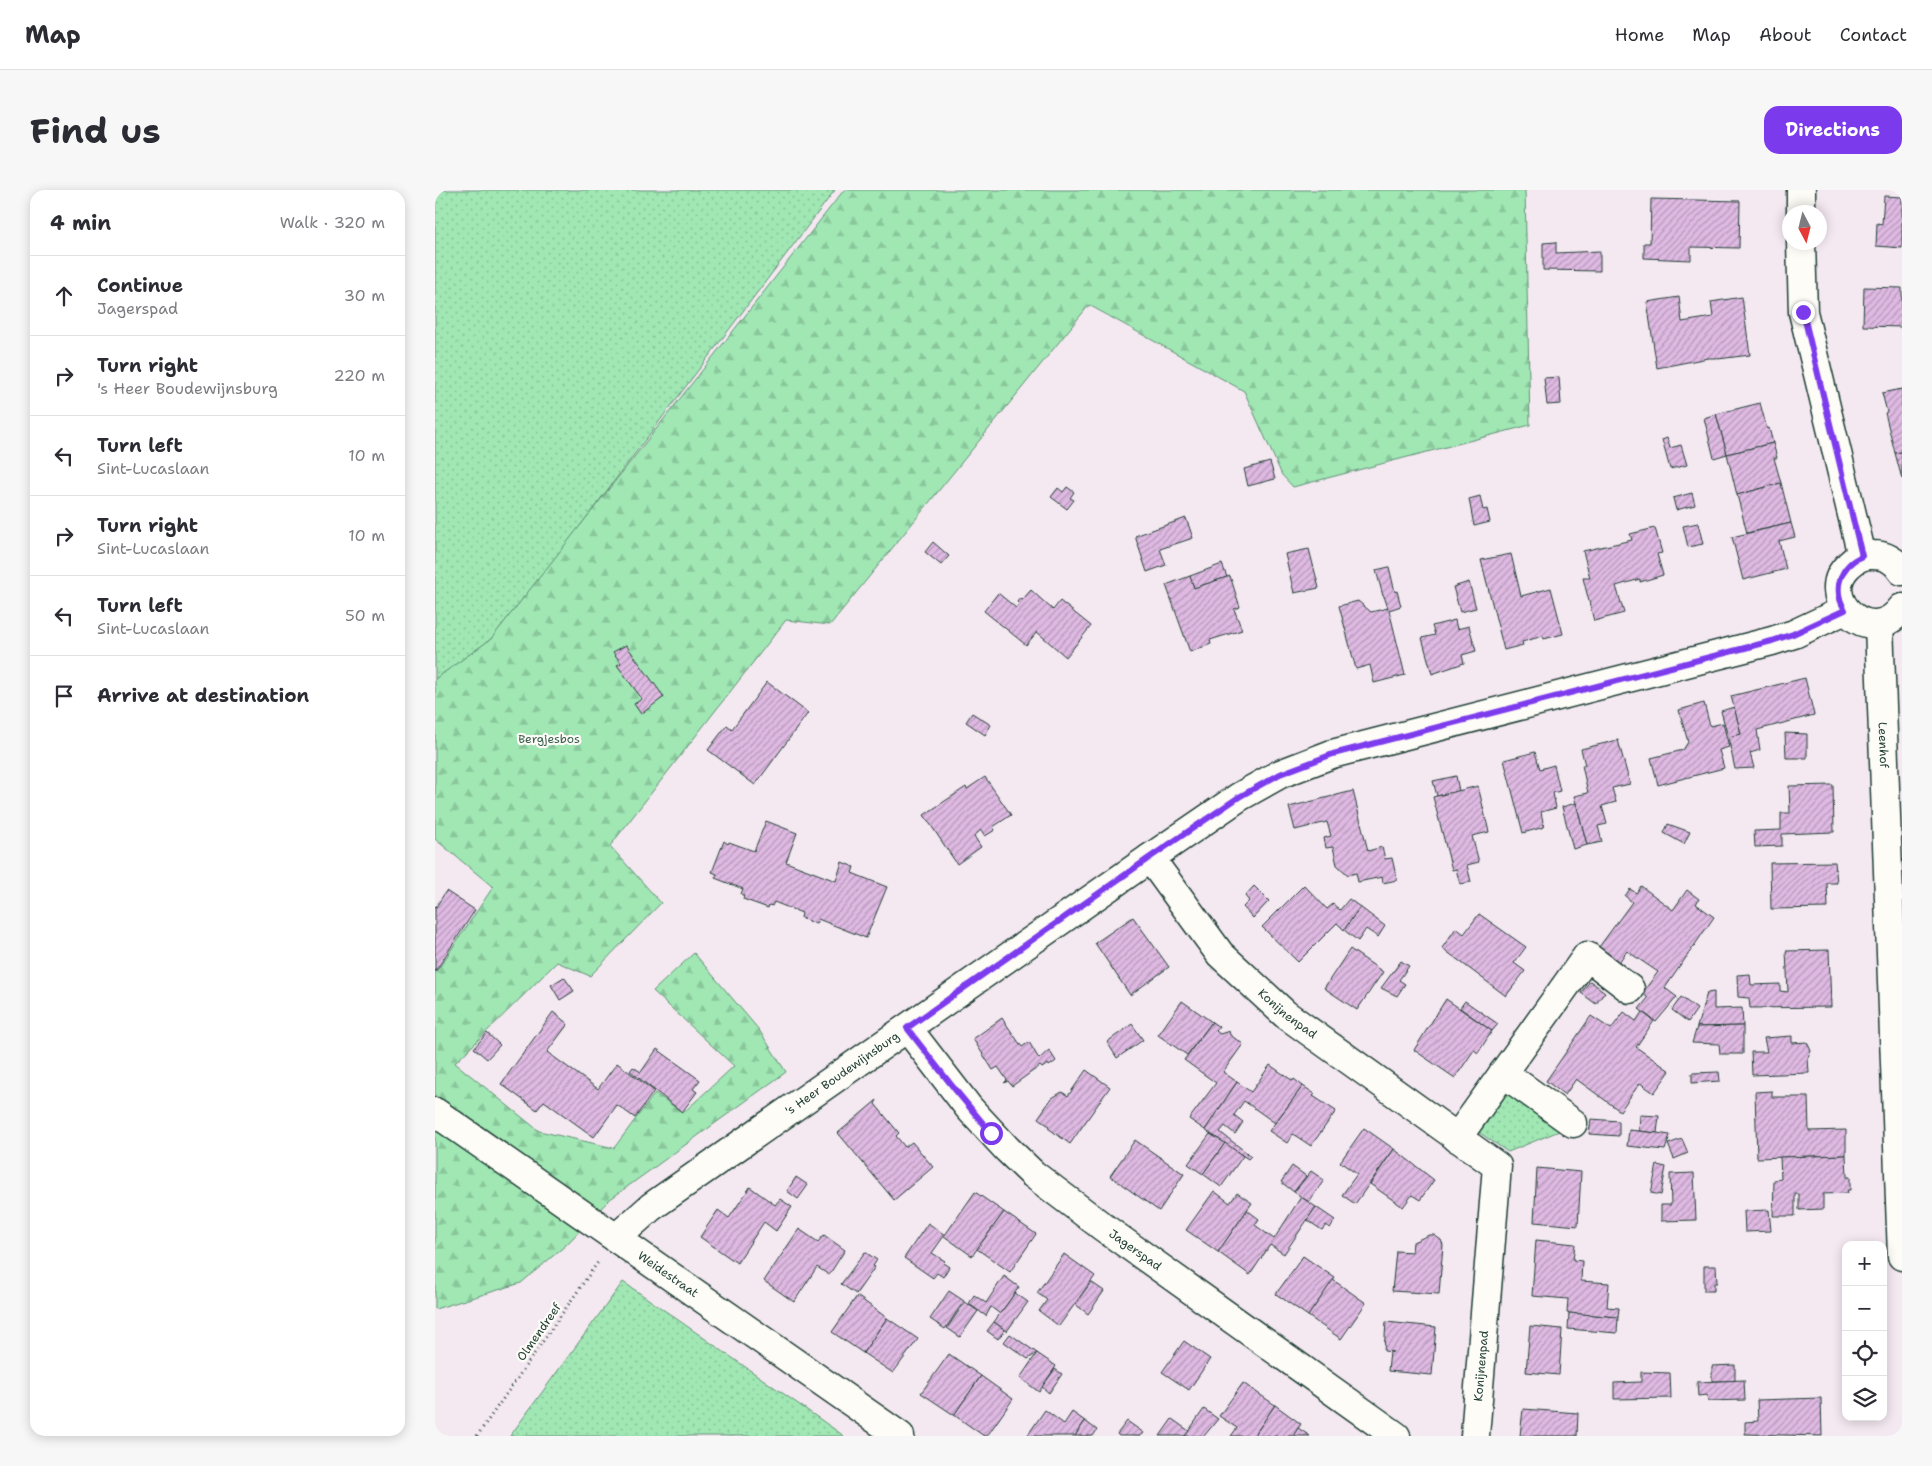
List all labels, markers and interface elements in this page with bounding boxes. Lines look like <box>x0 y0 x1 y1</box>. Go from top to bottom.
text: Map <box>25 19 81 51</box>
text: Home <box>1615 23 1664 47</box>
text: Map <box>1692 23 1731 47</box>
text: About <box>1759 23 1812 47</box>
text: Contact <box>1840 23 1907 47</box>
button: Directions <box>1764 106 1902 154</box>
text: Find us <box>30 107 161 154</box>
north arrow <box>1782 205 1827 250</box>
text: 4 min <box>50 209 111 237</box>
text: Walk · 320 m <box>280 212 385 233</box>
text: Continue <box>97 273 183 298</box>
icon: ahead <box>50 282 78 310</box>
text: 30 m <box>344 285 385 306</box>
text: Jagerspad <box>97 298 178 319</box>
route end <box>1792 301 1815 324</box>
text: Turn right <box>97 353 198 378</box>
icon: right <box>50 362 78 390</box>
text: 220 m <box>333 365 385 386</box>
text: 's Heer Boudewijnsburg <box>97 378 278 399</box>
text: Turn left <box>97 433 183 458</box>
icon: left <box>50 442 78 470</box>
text: 10 m <box>348 445 385 466</box>
text: Sint-Lucaslaan <box>97 458 209 479</box>
text: Turn right <box>97 513 198 538</box>
icon: right <box>50 522 78 550</box>
text: 10 m <box>348 525 385 546</box>
text: Sint-Lucaslaan <box>97 538 209 559</box>
text: Turn left <box>97 593 183 618</box>
icon: left <box>50 602 78 630</box>
text: 50 m <box>345 605 385 626</box>
text: Sint-Lucaslaan <box>97 618 209 639</box>
icon: arrive <box>50 682 78 710</box>
text: Arrive at destination <box>97 683 309 708</box>
street label: Leenhof <box>1875 722 1892 769</box>
park label: Bergjesbos <box>518 731 580 747</box>
street label: Konijnenpad <box>1255 985 1320 1043</box>
street label: 's Heer Boudewijnsburg <box>782 1028 902 1119</box>
route start <box>980 1122 1003 1145</box>
street label: Jagerspad <box>1106 1226 1165 1274</box>
map controls <box>1842 1241 1887 1421</box>
button: + <box>1842 1241 1887 1286</box>
street label: Weidestraat <box>634 1248 702 1301</box>
button: − <box>1842 1286 1887 1331</box>
street label: Olmendreef <box>513 1299 565 1364</box>
street label: Konijnenpad <box>1470 1329 1492 1402</box>
button: locate <box>1842 1331 1887 1376</box>
button: layers <box>1842 1376 1887 1421</box>

